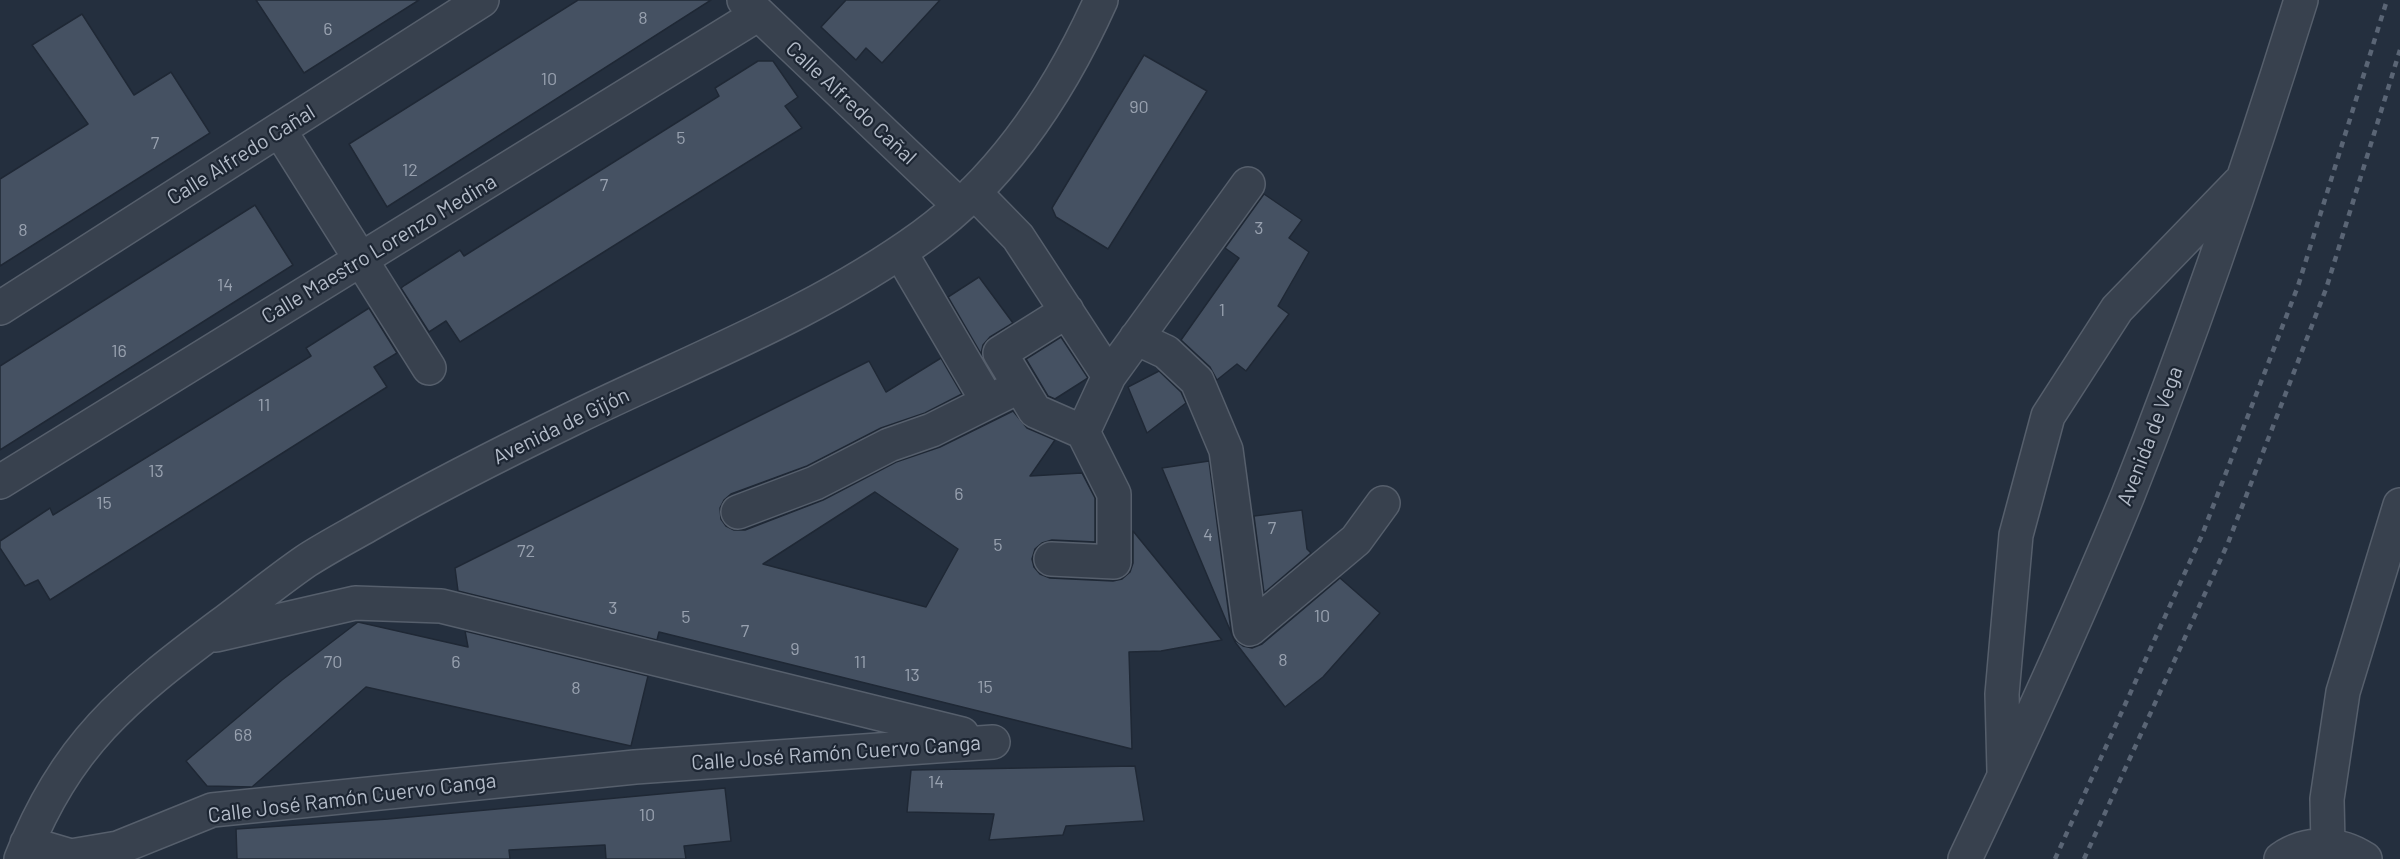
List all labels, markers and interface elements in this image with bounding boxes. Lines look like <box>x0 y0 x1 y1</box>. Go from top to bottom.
house number: 8 <box>638 7 648 29</box>
house number: 6 <box>323 18 333 40</box>
street label: Calle Alfredo Cañal <box>780 36 922 170</box>
house number: 10 <box>541 68 557 90</box>
house number: 90 <box>1129 96 1149 118</box>
street label: Calle Alfredo Cañal <box>162 99 320 211</box>
house number: 5 <box>676 127 686 149</box>
house number: 7 <box>151 132 159 154</box>
house number: 12 <box>402 159 418 181</box>
street label: Calle Maestro Lorenzo Medina <box>257 169 501 329</box>
house number: 7 <box>600 174 608 196</box>
house number: 3 <box>1254 217 1264 239</box>
house number: 8 <box>18 219 28 241</box>
house number: 14 <box>217 274 233 296</box>
house number: 1 <box>1219 299 1225 321</box>
house number: 16 <box>111 340 127 362</box>
street label: Avenida de Vega <box>2112 363 2188 509</box>
street label: Avenida de Gijón <box>489 382 633 470</box>
house number: 11 <box>258 394 270 416</box>
house number: 13 <box>148 460 164 482</box>
house number: 6 <box>954 483 964 505</box>
house number: 15 <box>96 492 112 514</box>
house number: 7 <box>1268 517 1276 539</box>
house number: 4 <box>1203 524 1213 546</box>
house number: 5 <box>993 534 1003 556</box>
house number: 72 <box>517 540 535 562</box>
house number: 3 <box>608 597 618 619</box>
house number: 10 <box>1314 605 1330 627</box>
house number: 5 <box>681 606 691 628</box>
house number: 7 <box>741 620 749 642</box>
house number: 9 <box>790 638 800 660</box>
house number: 8 <box>1278 649 1288 671</box>
house number: 70 <box>324 651 342 673</box>
house number: 6 <box>451 651 461 673</box>
house number: 11 <box>854 651 866 673</box>
house number: 13 <box>904 664 920 686</box>
house number: 15 <box>977 676 993 698</box>
house number: 8 <box>571 677 581 699</box>
house number: 68 <box>234 724 252 746</box>
street label: Calle José Ramón Cuervo Canga <box>690 730 982 776</box>
street label: Calle José Ramón Cuervo Canga <box>206 768 498 828</box>
house number: 14 <box>928 771 944 793</box>
house number: 10 <box>639 804 655 826</box>

